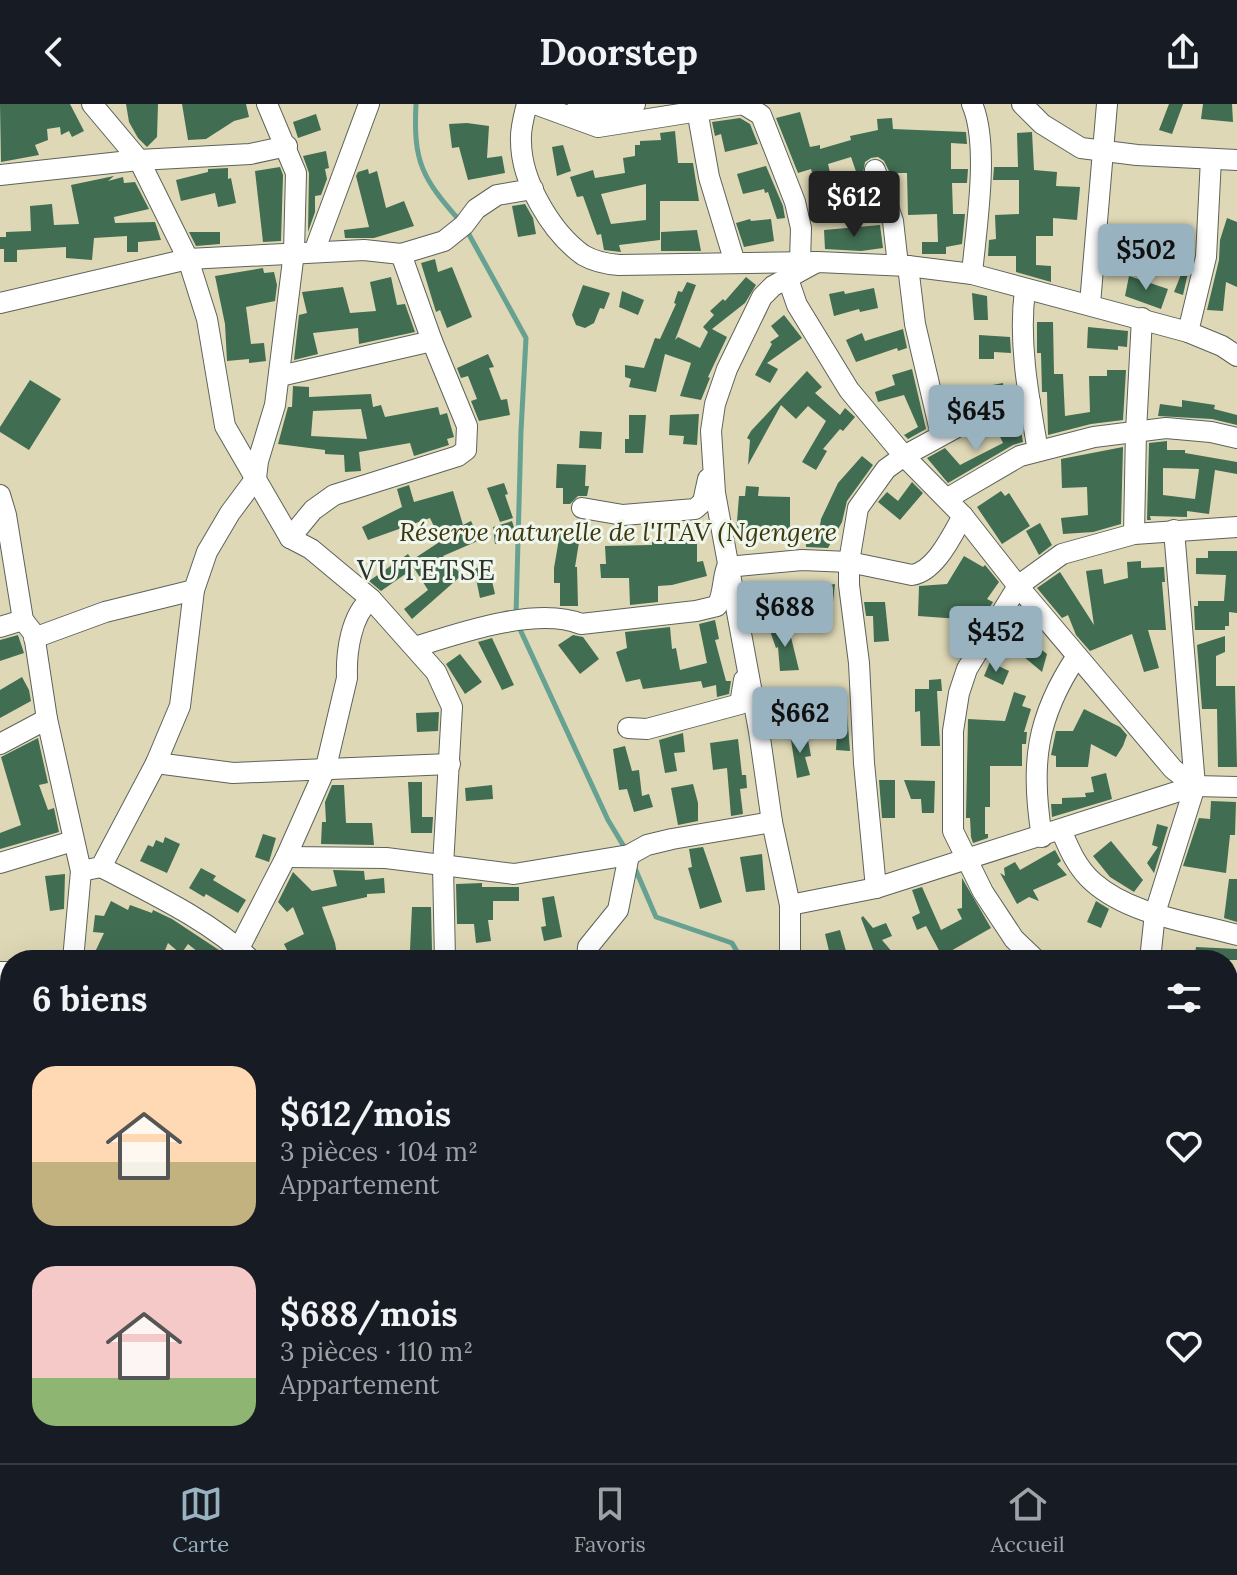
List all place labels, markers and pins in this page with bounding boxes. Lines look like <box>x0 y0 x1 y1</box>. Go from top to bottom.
pin: $612 <box>807 171 901 239</box>
pin: $502 <box>1099 224 1193 292</box>
pin: $645 <box>929 385 1023 453</box>
pin: $688 <box>738 581 832 649</box>
pin: $452 <box>949 606 1043 674</box>
pin: $662 <box>753 687 847 755</box>

